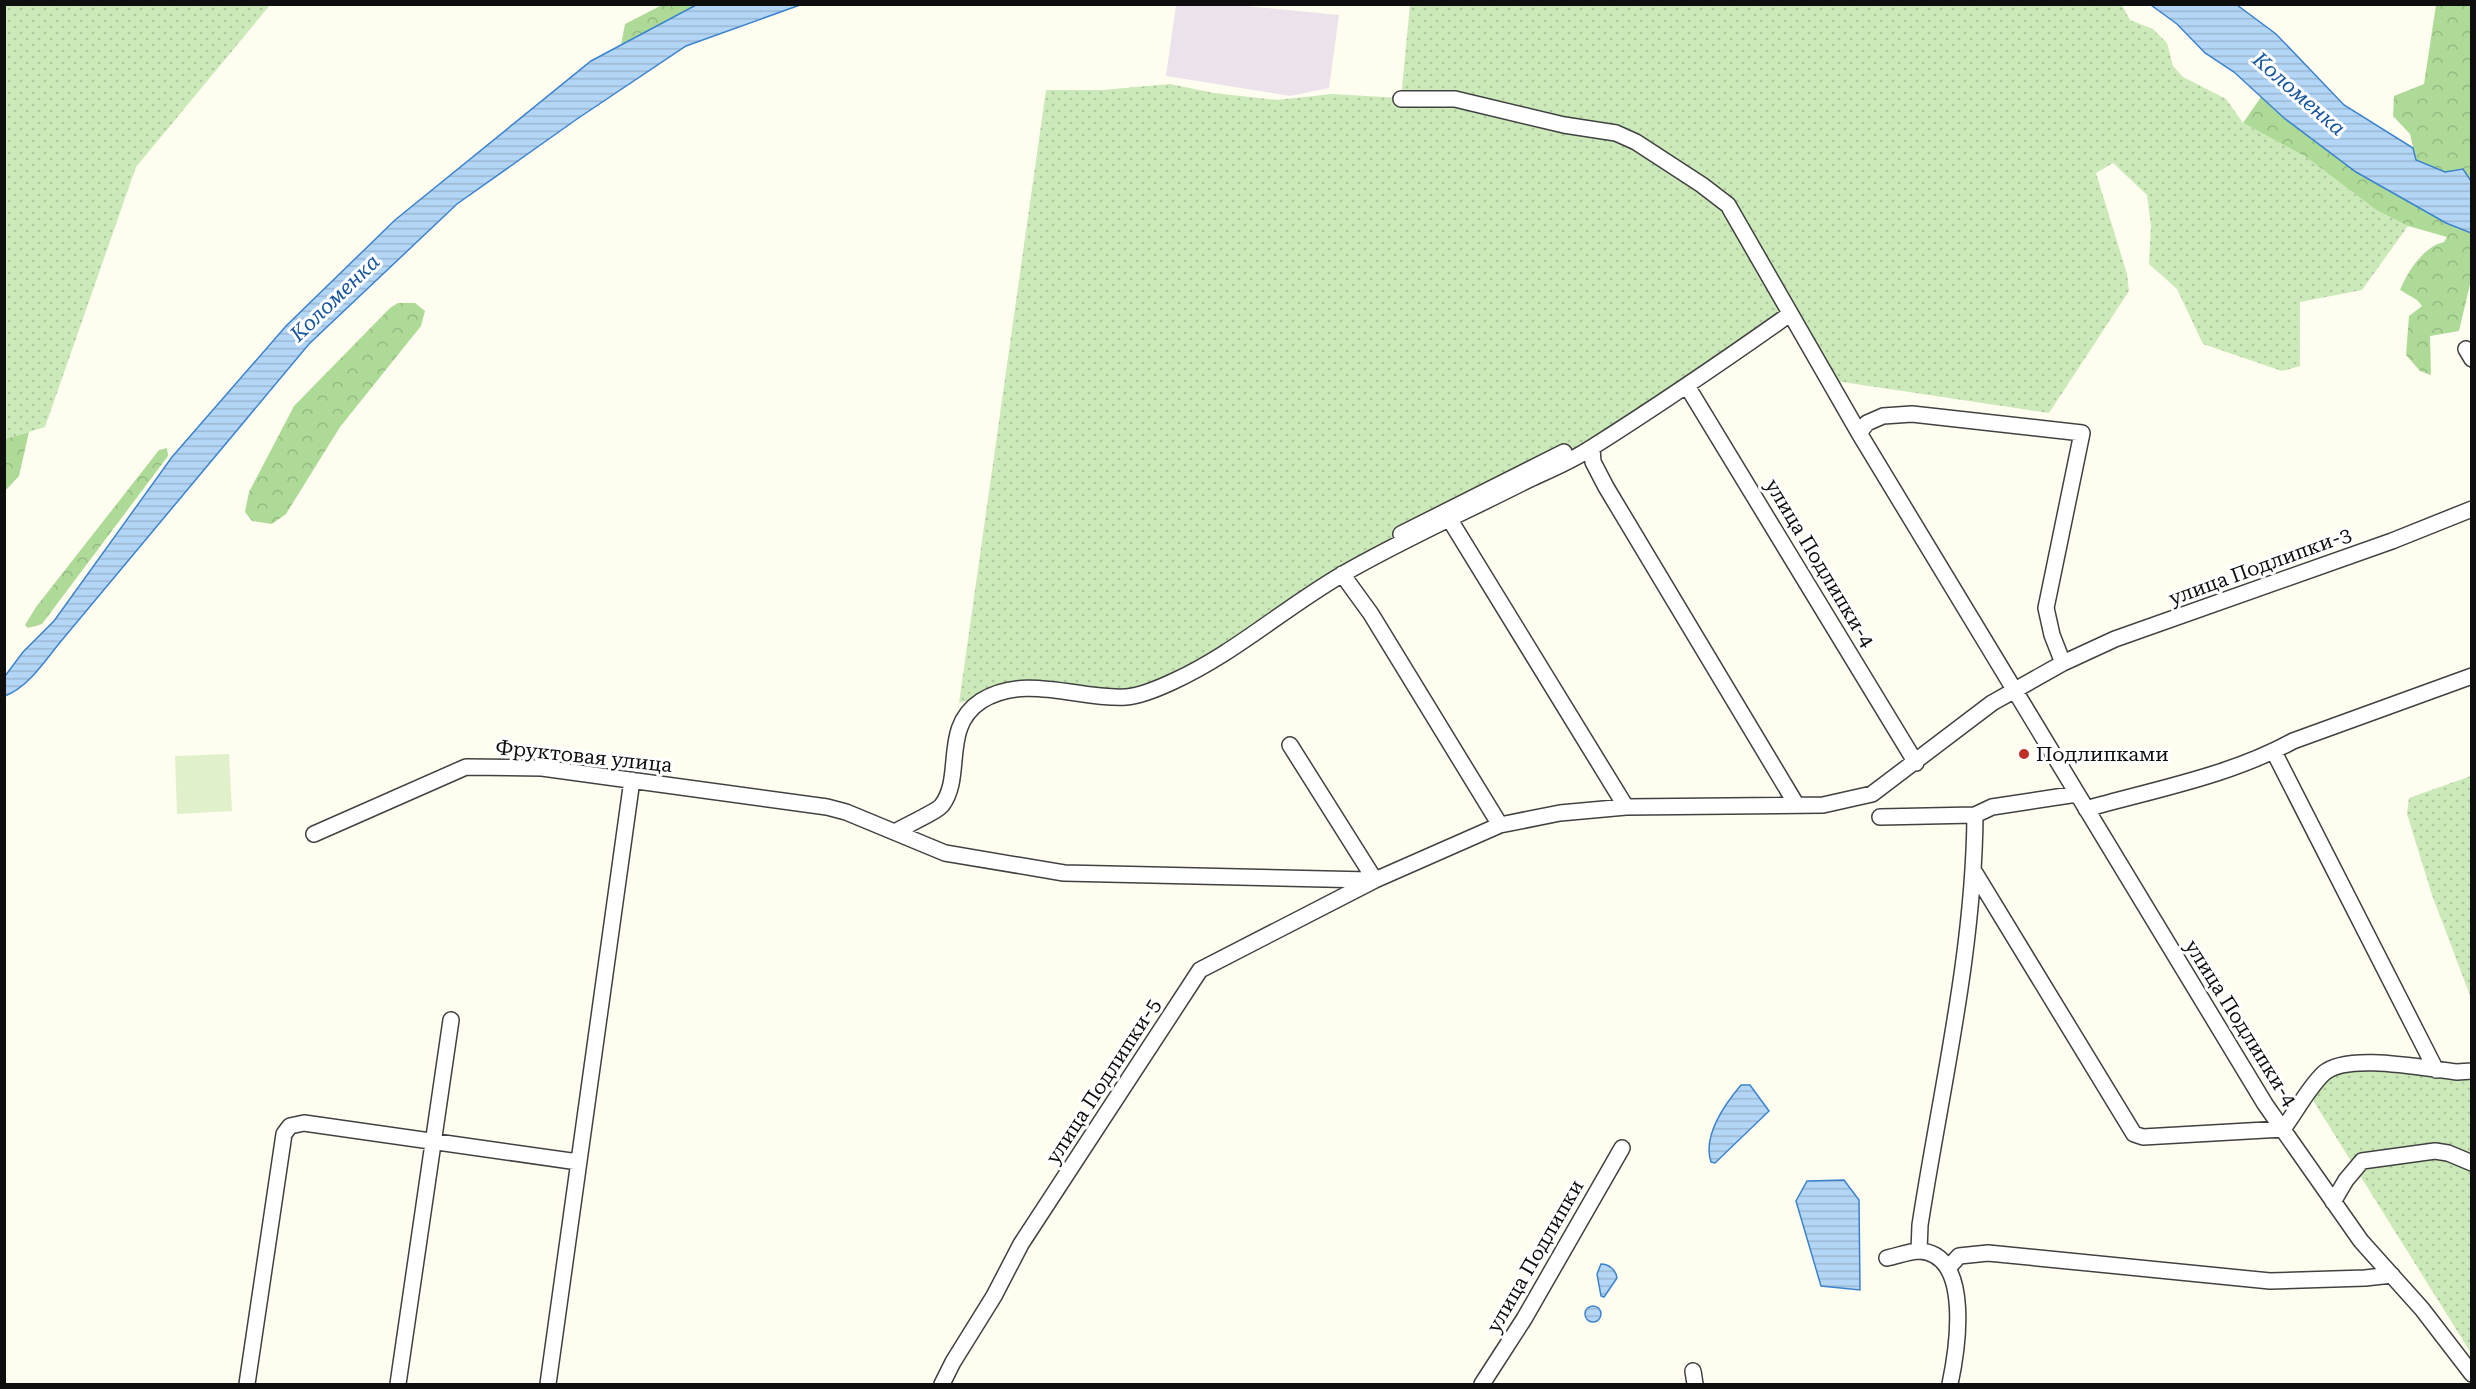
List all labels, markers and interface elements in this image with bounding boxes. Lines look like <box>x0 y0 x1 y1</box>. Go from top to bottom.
water label: Коломенка <box>2247 47 2350 141</box>
water label: Коломенка <box>285 250 385 347</box>
street label: улица Подлипки-4 <box>1760 474 1880 652</box>
street label: улица Подлипки-3 <box>2166 522 2354 610</box>
street label: Фруктовая улица <box>495 735 674 777</box>
place label: Подлипками <box>2036 742 2169 766</box>
marker: Подлипками <box>2017 747 2031 761</box>
street label: улица Подлипки-4 <box>2180 935 2303 1112</box>
street label: улица Подлипки-5 <box>1041 994 1165 1168</box>
street label: улица Подлипки <box>1482 1175 1588 1337</box>

